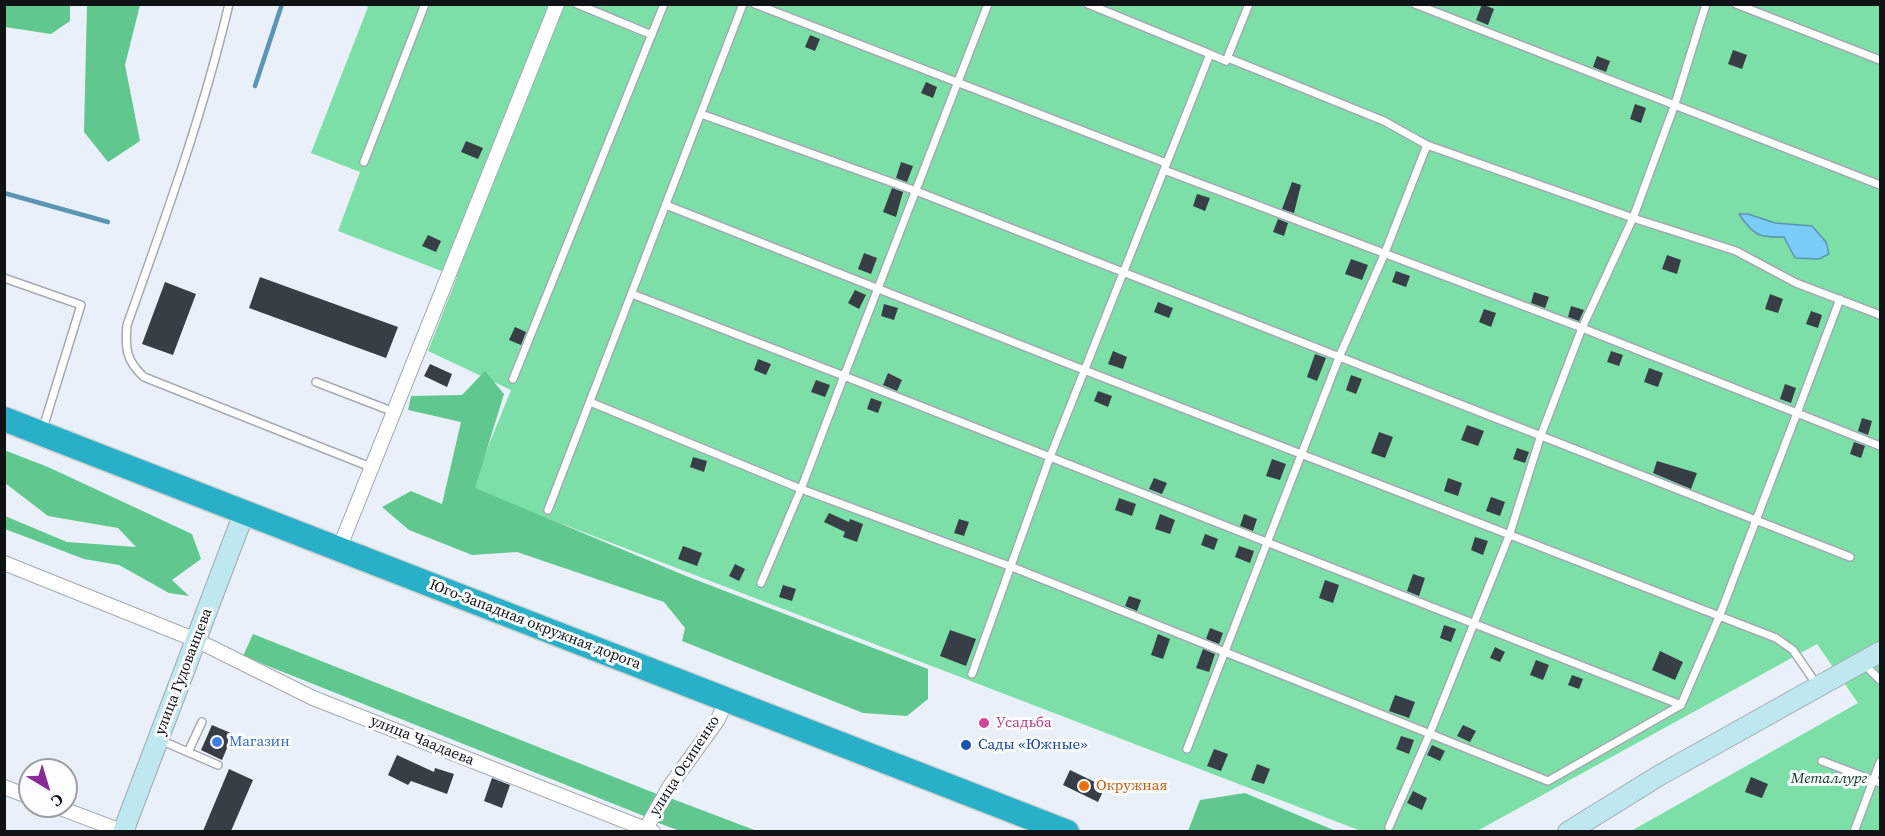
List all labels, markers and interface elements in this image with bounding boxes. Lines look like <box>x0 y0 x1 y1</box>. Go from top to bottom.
street label: Юго-Западная окружная дорога <box>427 576 643 674</box>
street label: улица Гудованцева <box>152 606 216 738</box>
street label: улица Чаадаева <box>367 712 477 770</box>
street label: улица Осипенко <box>646 712 724 820</box>
place label: Усадьба <box>996 714 1052 732</box>
marker: Усадьба <box>977 716 991 730</box>
place label: Магазин <box>229 733 290 751</box>
marker: Магазин <box>210 735 224 749</box>
place label: Сады «Южные» <box>978 736 1087 754</box>
marker: Сады «Южные» <box>959 738 973 752</box>
north arrow <box>18 758 78 818</box>
park label: Металлург <box>1791 770 1867 788</box>
place label: Окружная <box>1096 777 1167 795</box>
marker: Окружная <box>1077 779 1091 793</box>
text: С <box>47 789 69 812</box>

